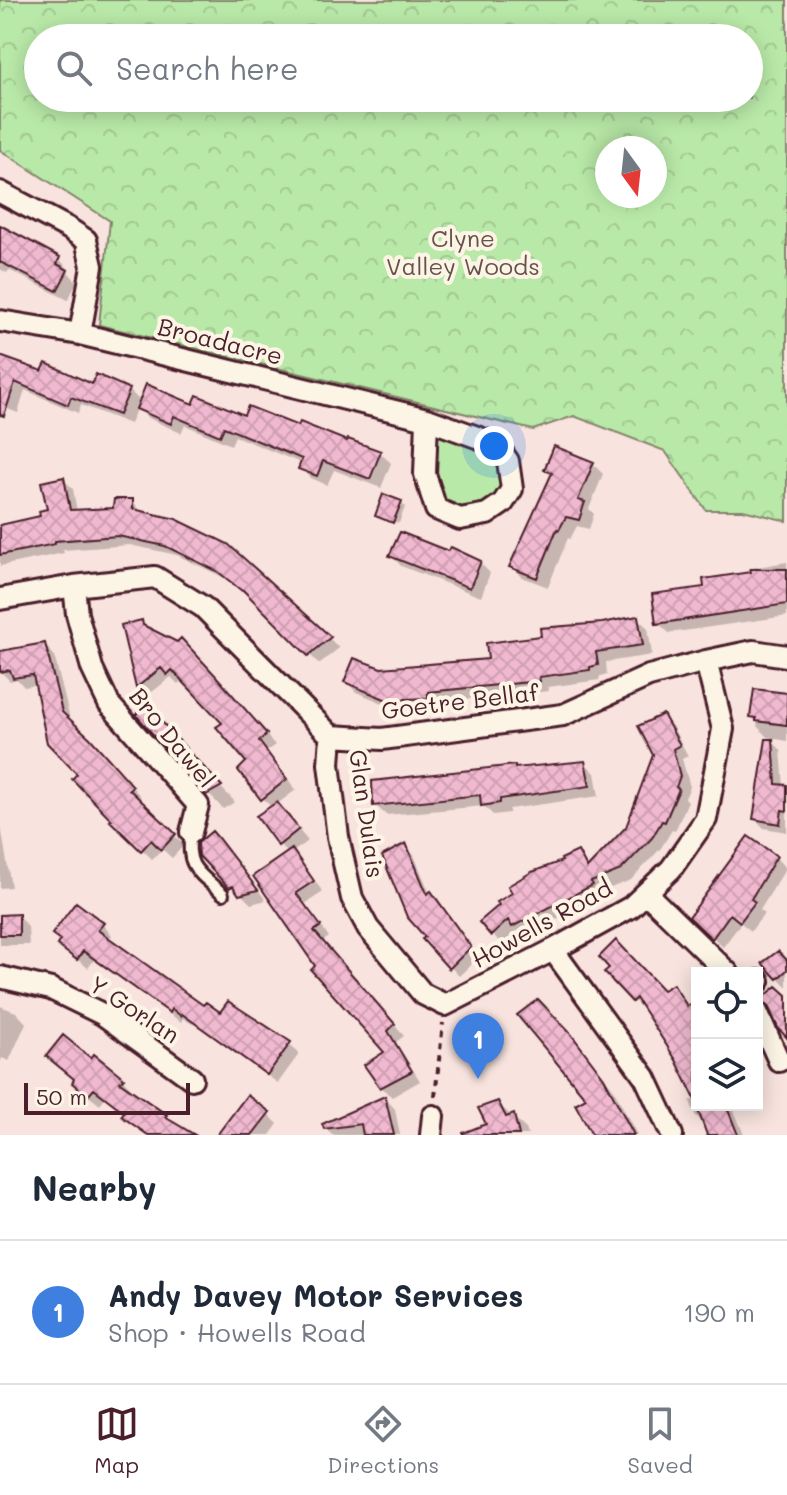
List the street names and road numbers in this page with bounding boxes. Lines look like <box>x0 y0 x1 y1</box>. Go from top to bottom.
street label: Broadacre <box>155 310 286 371</box>
street label: Goetre Bellaf <box>379 675 541 726</box>
street label: Bro Dawel <box>123 681 223 793</box>
street label: Glan Dulais <box>343 748 392 880</box>
street label: Howells Road <box>466 871 617 974</box>
street label: Y Gorlan <box>84 968 186 1049</box>

